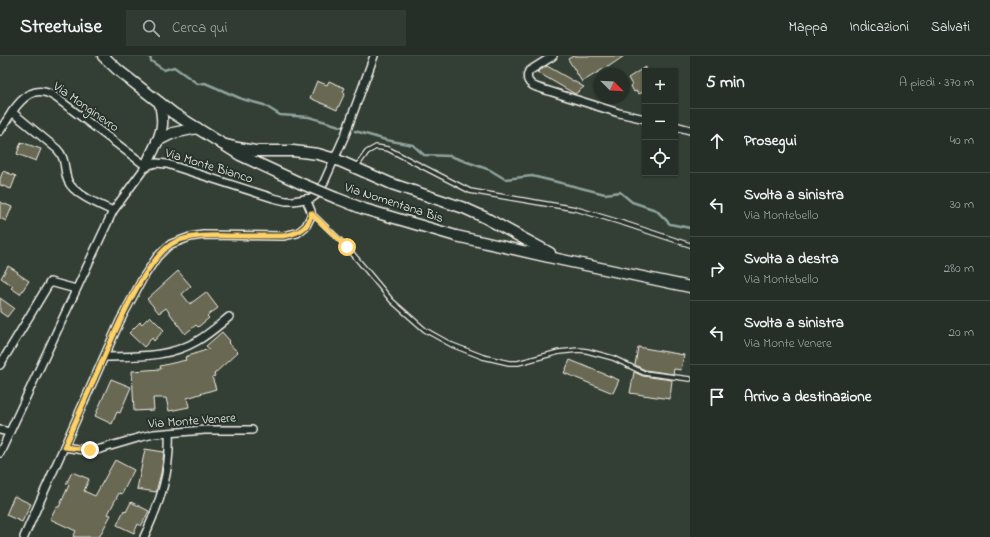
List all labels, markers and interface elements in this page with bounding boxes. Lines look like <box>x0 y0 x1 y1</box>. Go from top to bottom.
search box <box>126 10 406 46</box>
text: Streetwise <box>20 14 102 41</box>
icon: search <box>140 17 162 39</box>
text: Cerca qui <box>172 17 228 39</box>
text: Mappa <box>789 17 827 38</box>
text: Indicazioni <box>849 17 909 38</box>
text: Salvati <box>931 17 970 38</box>
north arrow <box>594 68 630 104</box>
map controls <box>642 68 678 176</box>
button: + <box>642 68 678 104</box>
text: 5 min <box>706 70 745 95</box>
text: A piedi · 370 m <box>899 73 974 92</box>
street label: Via Monginevro <box>48 77 123 138</box>
button: − <box>642 104 678 140</box>
icon: ahead <box>706 130 728 152</box>
text: Prosegui <box>744 130 797 152</box>
text: 40 m <box>950 131 974 150</box>
button: locate <box>642 140 678 176</box>
street label: Via Monte Bianco <box>162 143 255 188</box>
street label: Via Nomentana Bis <box>341 178 446 228</box>
text: Svolta a sinistra <box>744 184 844 206</box>
icon: left <box>706 194 728 216</box>
text: 30 m <box>950 195 974 214</box>
text: Via Montebello <box>744 206 818 225</box>
route start <box>338 238 356 256</box>
text: Svolta a destra <box>744 248 839 270</box>
icon: right <box>706 258 728 280</box>
text: 280 m <box>944 259 974 278</box>
text: Via Montebello <box>744 270 818 289</box>
text: Svolta a sinistra <box>744 312 844 334</box>
icon: left <box>706 322 728 344</box>
text: 20 m <box>949 323 974 342</box>
text: Via Monte Venere <box>744 334 832 353</box>
icon: arrive <box>706 386 728 408</box>
text: Arrivo a destinazione <box>744 386 871 408</box>
street label: Via Monte Venere <box>146 408 237 434</box>
route end <box>81 441 99 459</box>

